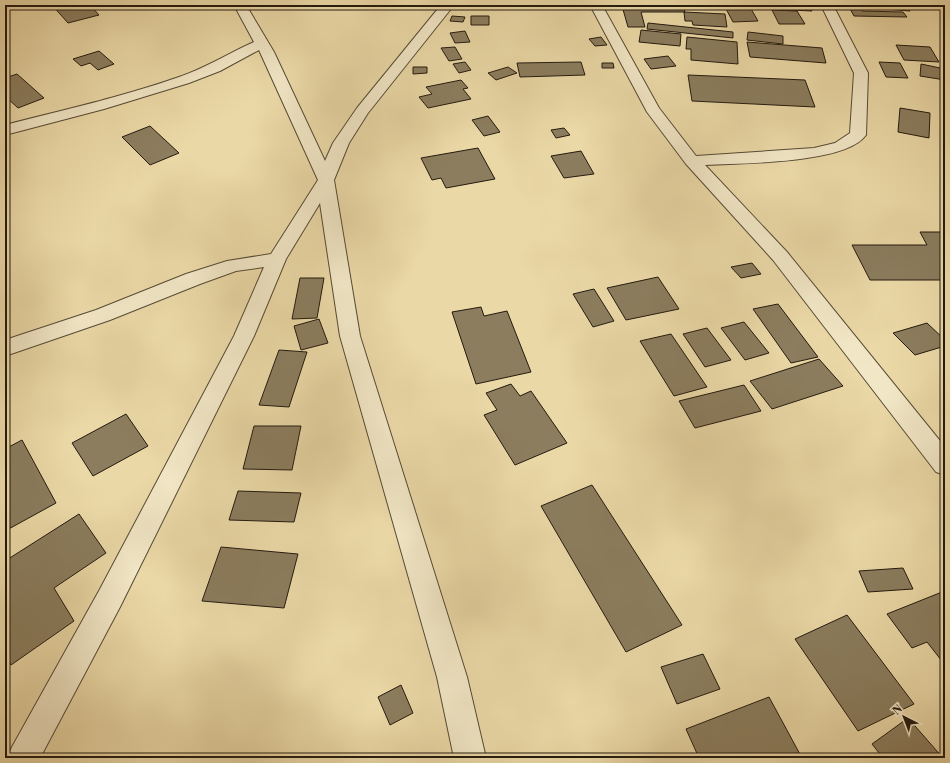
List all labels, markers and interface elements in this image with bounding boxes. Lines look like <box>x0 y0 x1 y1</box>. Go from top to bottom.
north arrow <box>884 697 924 737</box>
text: N <box>890 702 906 718</box>

